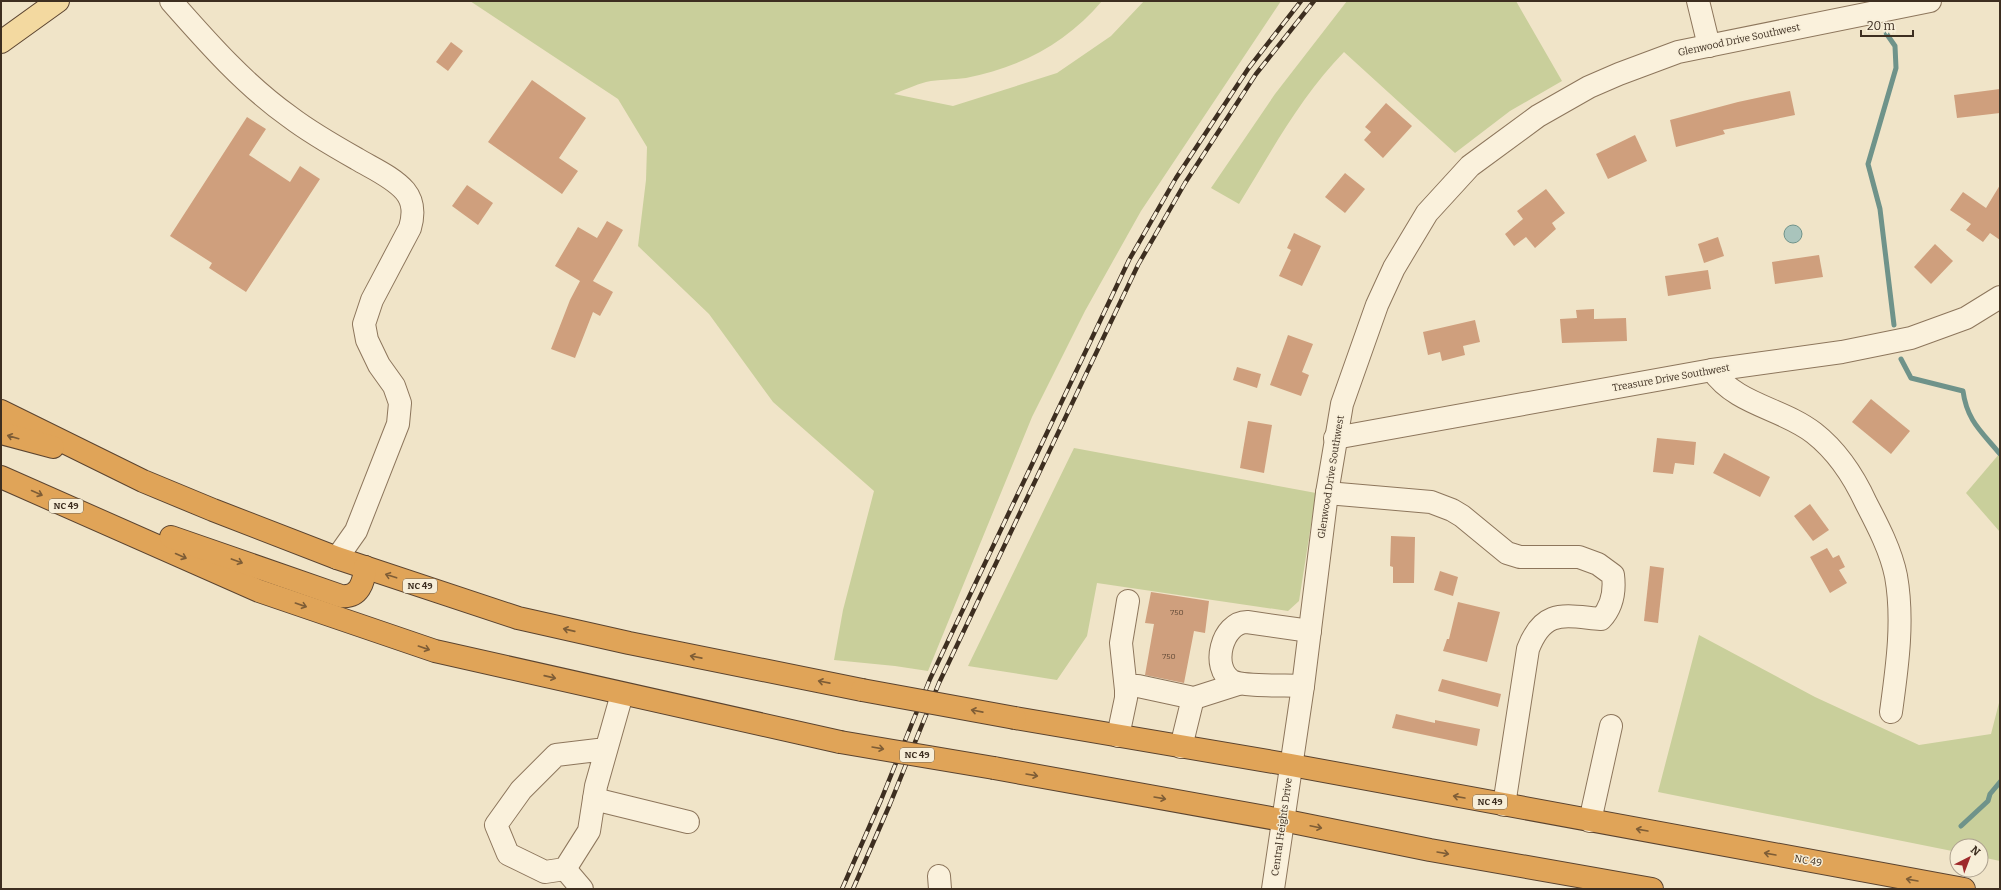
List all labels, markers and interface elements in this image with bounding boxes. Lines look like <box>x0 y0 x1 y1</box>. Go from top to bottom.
scale bar <box>1861 12 1913 38</box>
text: 20 m <box>1867 19 1896 33</box>
street label: Glenwood Drive Southwest <box>1677 21 1802 59</box>
street label: Treasure Drive Southwest <box>1611 362 1731 394</box>
street label: Glenwood Drive Southwest <box>1315 414 1347 539</box>
one-way arrow <box>6 433 19 440</box>
one-way arrow <box>30 490 42 498</box>
road number: NC 49 <box>49 499 83 513</box>
one-way arrow <box>174 553 186 561</box>
one-way arrow <box>230 558 243 565</box>
one-way arrow <box>385 572 398 579</box>
road number: NC 49 <box>403 579 437 593</box>
one-way arrow <box>294 602 307 609</box>
house number: 750 <box>1170 608 1184 617</box>
one-way arrow <box>563 625 576 633</box>
one-way arrow <box>417 644 429 652</box>
one-way arrow <box>690 652 703 660</box>
house number: 750 <box>1162 652 1176 661</box>
one-way arrow <box>543 674 556 682</box>
one-way arrow <box>817 678 830 686</box>
one-way arrow <box>971 707 984 715</box>
one-way arrow <box>872 744 885 752</box>
road number: NC 49 <box>900 748 934 762</box>
one-way arrow <box>1025 771 1038 779</box>
street label: Central Heights Drive <box>1269 777 1295 877</box>
one-way arrow <box>1453 792 1466 800</box>
one-way arrow <box>1153 794 1166 802</box>
road number: NC 49 <box>1473 795 1507 809</box>
one-way arrow <box>1309 823 1322 831</box>
one-way arrow <box>1636 826 1649 834</box>
north arrow <box>1949 838 1989 878</box>
text: N <box>1968 843 1983 859</box>
one-way arrow <box>1436 849 1449 857</box>
one-way arrow <box>1764 850 1777 858</box>
street label: NC 49 <box>1793 853 1823 869</box>
one-way arrow <box>1906 876 1919 884</box>

